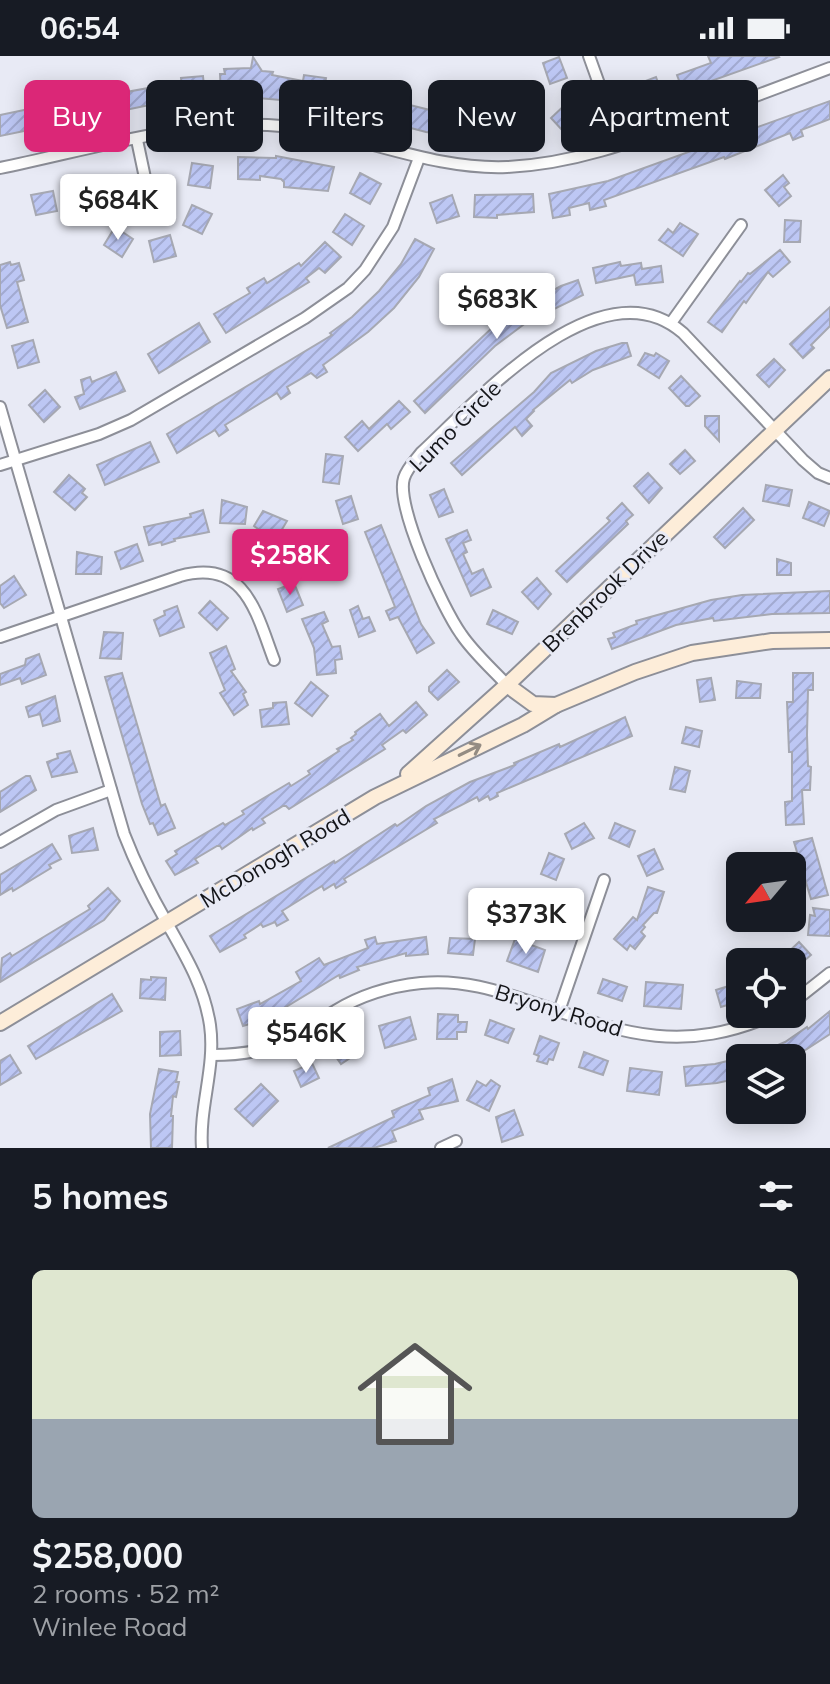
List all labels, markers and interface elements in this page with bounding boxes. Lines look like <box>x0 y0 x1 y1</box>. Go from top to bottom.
text: 06:54 <box>40 9 119 47</box>
chip: Buy <box>24 80 130 152</box>
chip: Rent <box>146 80 263 152</box>
chip: Filters <box>279 80 412 152</box>
chip: New <box>428 80 545 152</box>
chip: Apartment <box>561 80 758 152</box>
pin: $684K <box>62 174 174 242</box>
text: $684K <box>78 183 158 216</box>
pin: $683K <box>441 273 553 341</box>
text: $683K <box>457 282 537 315</box>
street label: Lumo Circle <box>403 374 507 478</box>
street label: Brenbrook Drive <box>536 524 674 658</box>
pin: $258K <box>234 529 346 597</box>
text: $258K <box>250 538 330 571</box>
one-way arrow <box>458 742 482 757</box>
street label: McDonogh Road <box>195 802 355 914</box>
north arrow <box>726 852 806 932</box>
map controls <box>726 852 806 1124</box>
pin: $373K <box>470 888 582 956</box>
text: $373K <box>486 897 566 930</box>
button: locate <box>726 948 806 1028</box>
street label: Bryony Road <box>492 977 626 1043</box>
pin: $546K <box>250 1007 362 1075</box>
text: $546K <box>266 1016 346 1049</box>
button: layers <box>726 1044 806 1124</box>
icon: filters <box>754 1174 798 1218</box>
text: 5 homes <box>32 1175 169 1218</box>
icon: home <box>343 1322 487 1466</box>
text: $258,000 <box>32 1534 183 1577</box>
text: 2 rooms · 52 m² <box>32 1577 219 1610</box>
text: Winlee Road <box>32 1610 187 1643</box>

